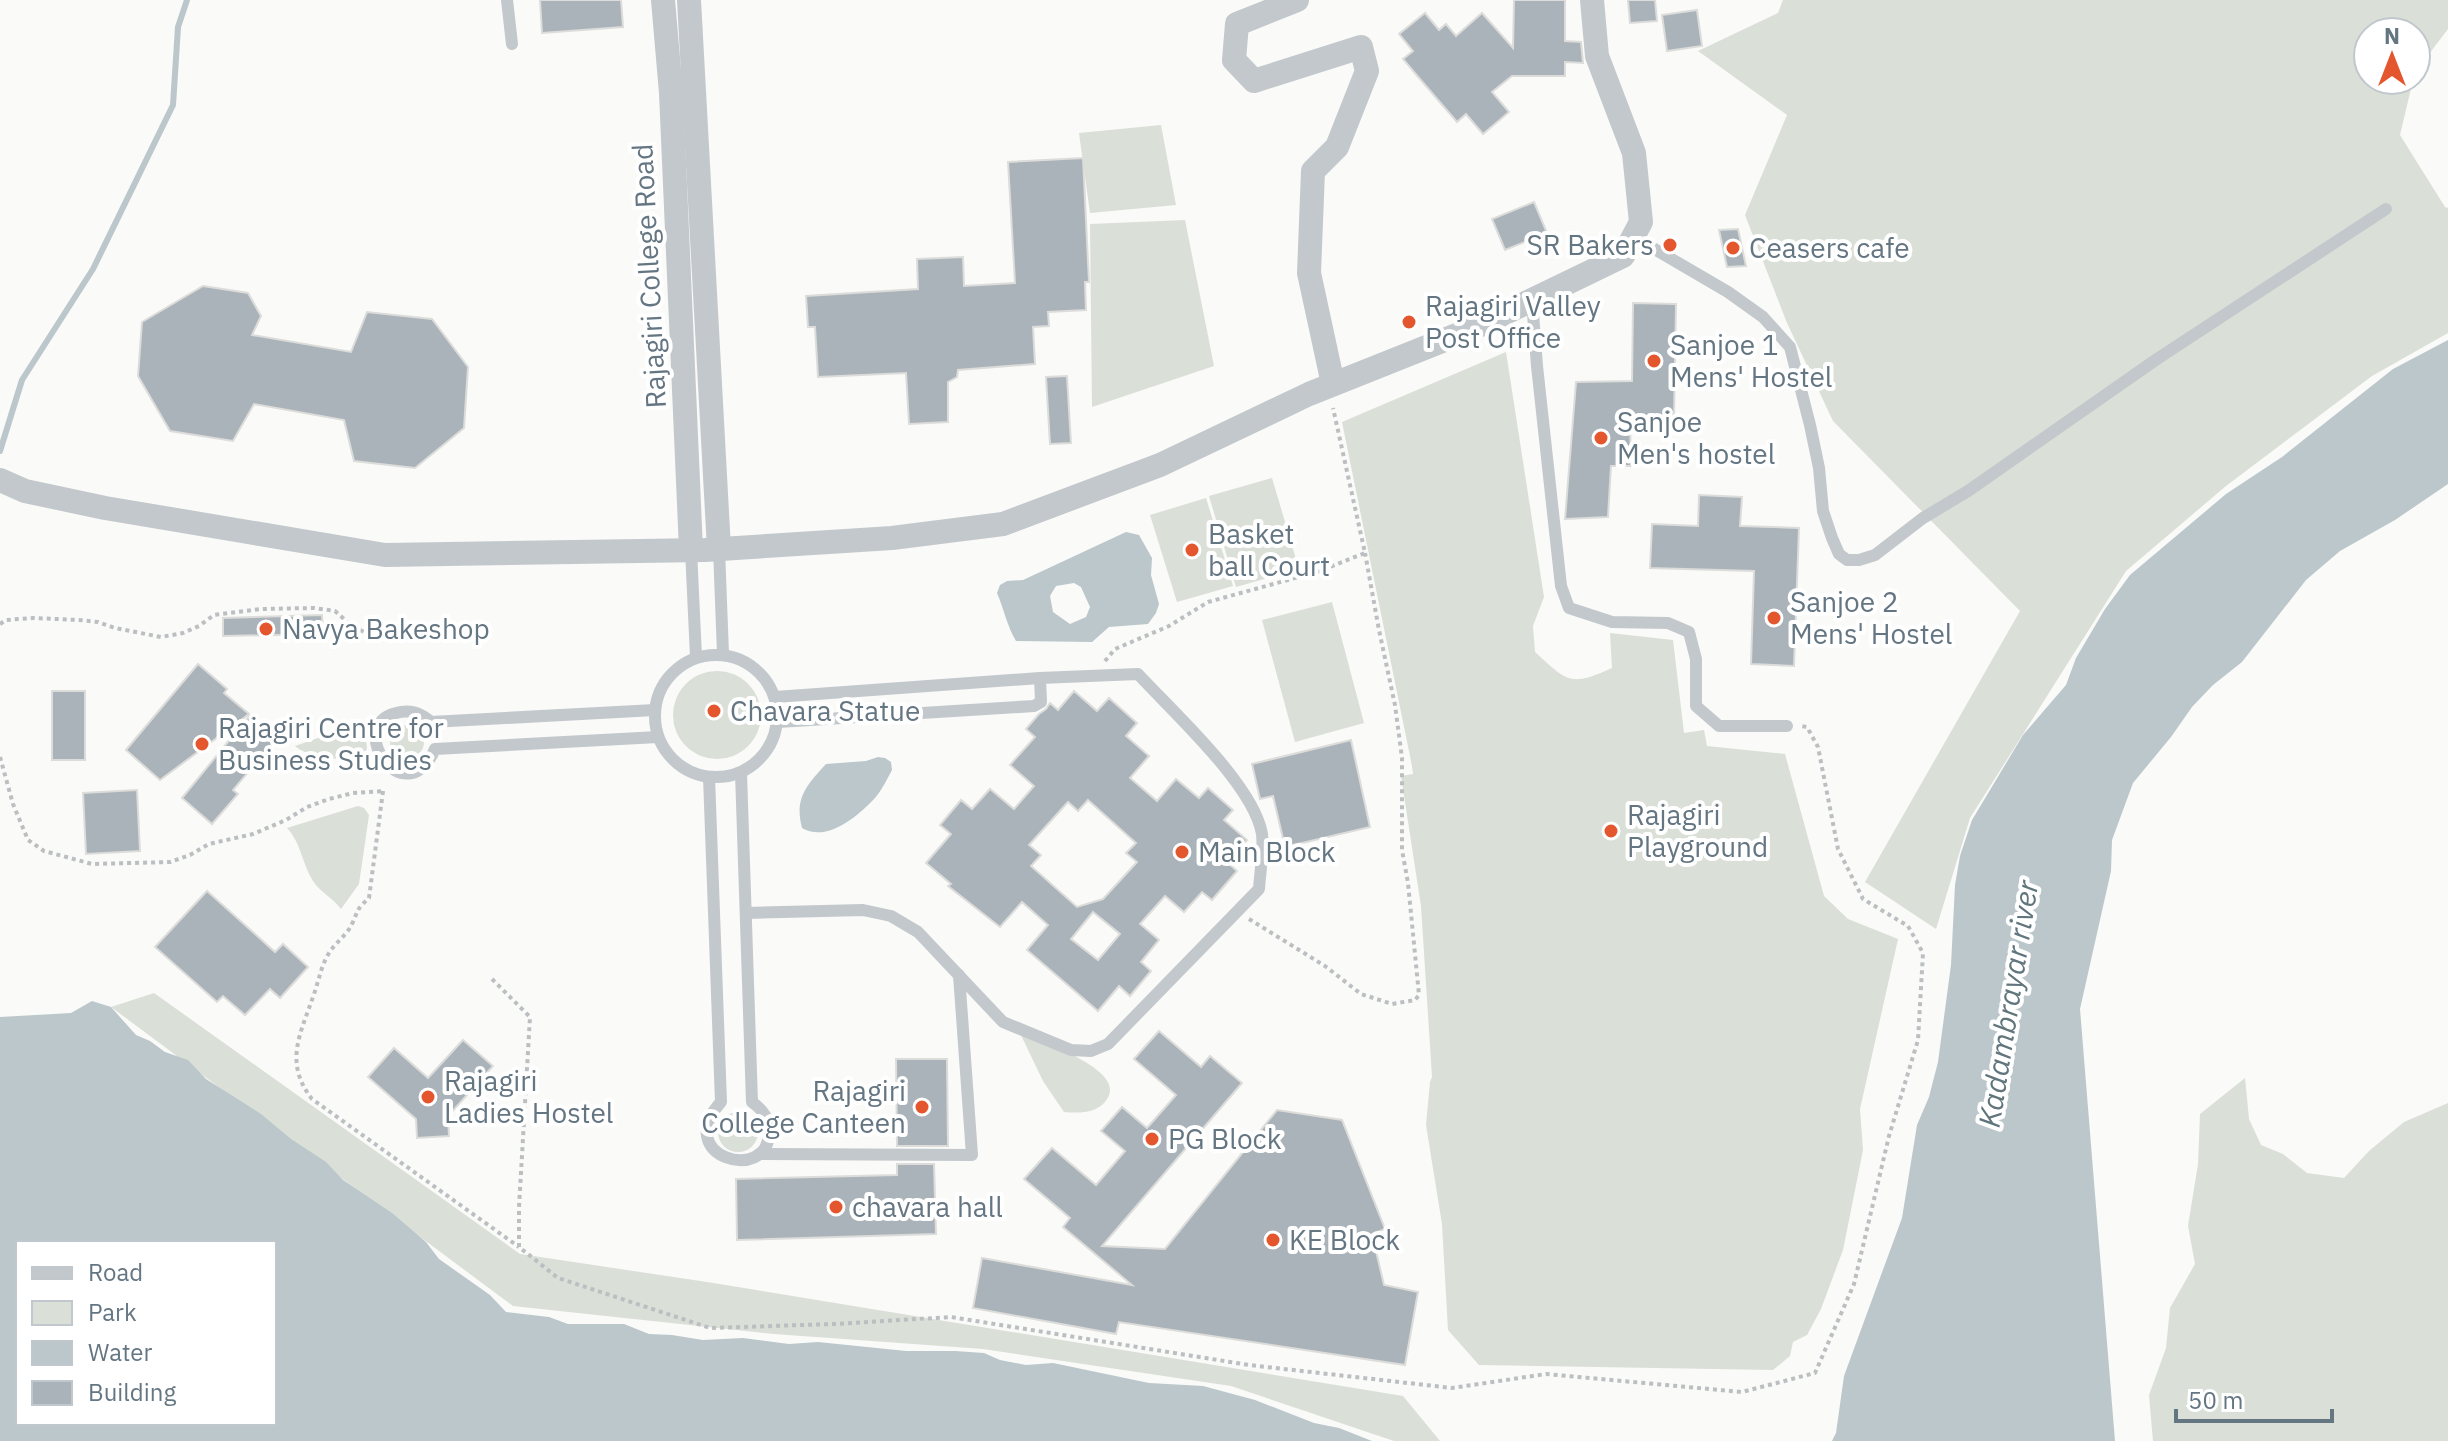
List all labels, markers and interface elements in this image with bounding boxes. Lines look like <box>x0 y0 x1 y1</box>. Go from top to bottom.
north arrow <box>2352 16 2432 96</box>
text: N <box>2384 21 2400 50</box>
street label: Rajagiri College Road <box>623 143 674 409</box>
place label: SR Bakers <box>1526 226 1654 263</box>
place label: Ceasers cafe <box>1749 229 1910 266</box>
marker: SR Bakers <box>1661 236 1679 254</box>
marker: Ceasers cafe <box>1724 239 1742 257</box>
place label: Rajagiri Valley Post Office <box>1425 287 1601 356</box>
marker: Rajagiri Valley Post Office <box>1400 313 1418 331</box>
place label: Sanjoe 1 Mens' Hostel <box>1670 326 1832 395</box>
marker: Sanjoe 1 Mens' Hostel <box>1645 352 1663 370</box>
place label: Sanjoe Men's hostel <box>1617 403 1775 472</box>
marker: Sanjoe Men's hostel <box>1592 429 1610 447</box>
place label: Basket ball Court <box>1208 515 1330 584</box>
marker: Basket ball Court <box>1183 541 1201 559</box>
place label: Sanjoe 2 Mens' Hostel <box>1790 583 1952 652</box>
marker: Sanjoe 2 Mens' Hostel <box>1765 609 1783 627</box>
place label: Navya Bakeshop <box>282 610 490 647</box>
marker: Navya Bakeshop <box>257 620 275 638</box>
place label: Chavara Statue <box>730 692 920 729</box>
marker: Chavara Statue <box>705 702 723 720</box>
place label: Rajagiri Centre for Business Studies <box>218 709 444 778</box>
marker: Rajagiri Centre for Business Studies <box>193 735 211 753</box>
place label: Rajagiri Playground <box>1627 796 1768 865</box>
marker: Rajagiri Playground <box>1602 822 1620 840</box>
place label: Main Block <box>1198 833 1336 870</box>
marker: Main Block <box>1173 843 1191 861</box>
water label: Kadambrayar river <box>1969 876 2046 1130</box>
place label: Rajagiri Ladies Hostel <box>444 1062 613 1131</box>
place label: Rajagiri College Canteen <box>701 1072 906 1141</box>
marker: Rajagiri Ladies Hostel <box>419 1088 437 1106</box>
marker: Rajagiri College Canteen <box>913 1098 931 1116</box>
place label: PG Block <box>1168 1120 1282 1157</box>
marker: PG Block <box>1143 1130 1161 1148</box>
place label: chavara hall <box>852 1188 1003 1225</box>
marker: chavara hall <box>827 1198 845 1216</box>
place label: KE Block <box>1289 1221 1400 1258</box>
marker: KE Block <box>1264 1231 1282 1249</box>
legend <box>16 1241 276 1425</box>
text: Road <box>88 1256 143 1288</box>
text: Park <box>88 1296 137 1328</box>
text: Water <box>88 1336 152 1368</box>
scale bar <box>2176 1373 2332 1423</box>
text: Building <box>88 1376 176 1408</box>
text: 50 m <box>2188 1384 2243 1416</box>

